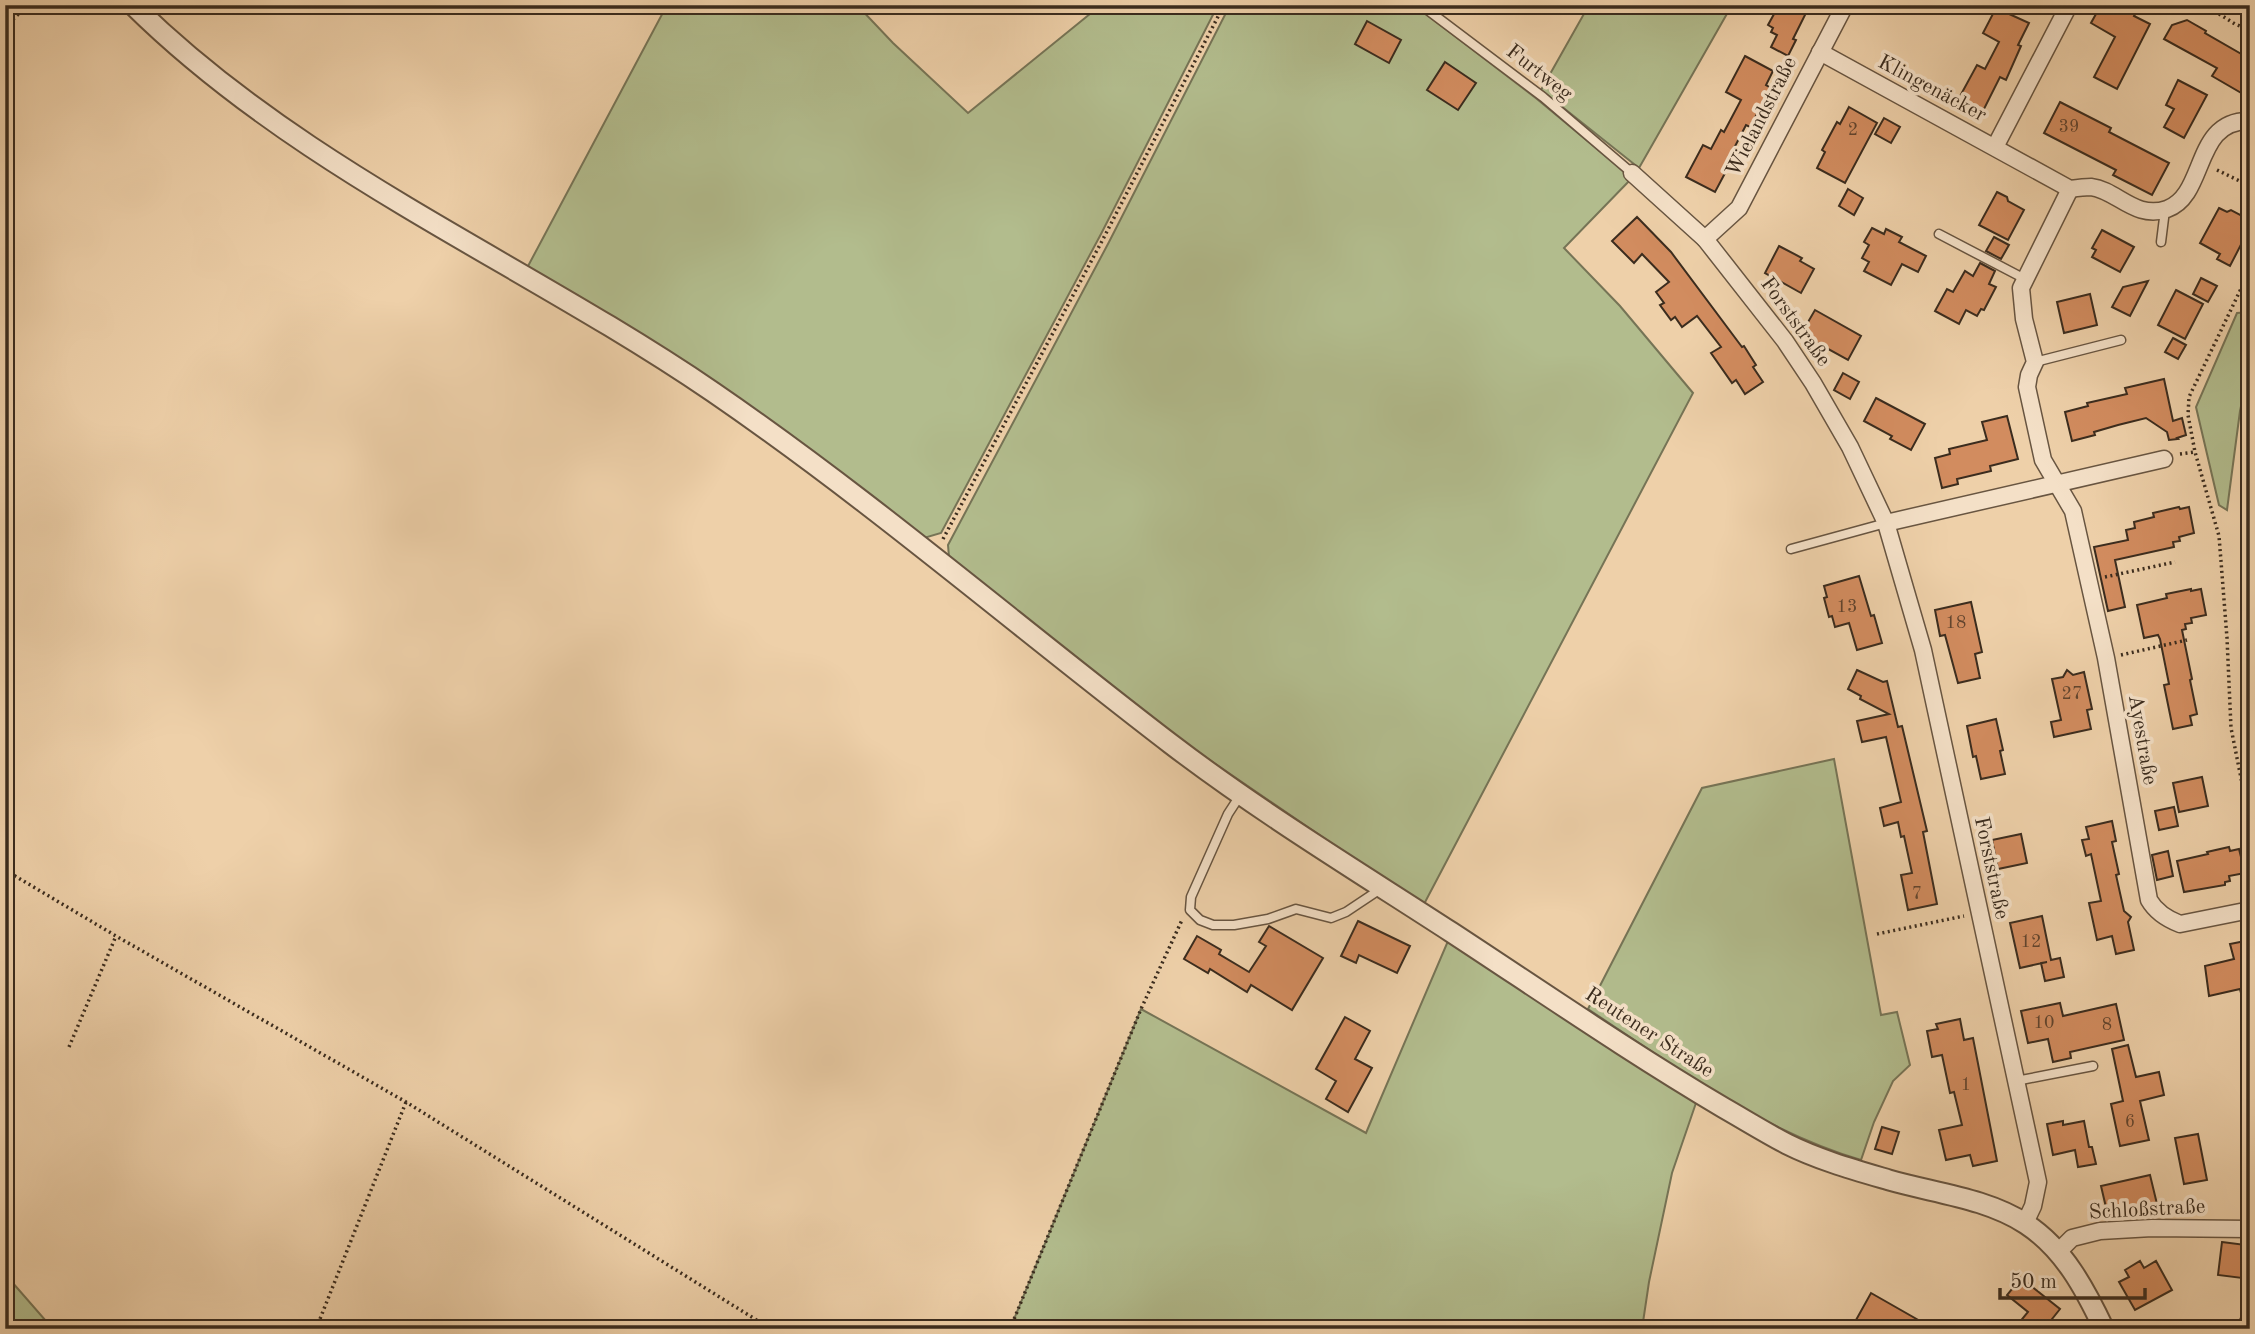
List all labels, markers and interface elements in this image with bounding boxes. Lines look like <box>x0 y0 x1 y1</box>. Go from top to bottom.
street label: Furtweg <box>1502 41 1577 106</box>
street label: Klingenäcker <box>1874 52 1990 127</box>
street label: Wielandstraße <box>1723 54 1801 180</box>
house number: 39 <box>2059 118 2079 136</box>
house number: 2 <box>1848 121 1858 139</box>
street label: Forststraße <box>1756 274 1834 370</box>
house number: 13 <box>1837 598 1857 616</box>
house number: 18 <box>1946 614 1966 632</box>
house number: 27 <box>2062 685 2082 703</box>
street label: Ayestraße <box>2124 693 2160 787</box>
street label: Forststraße <box>1970 815 2012 921</box>
house number: 7 <box>1912 885 1922 903</box>
house number: 12 <box>2021 933 2041 951</box>
street label: Reutener Straße <box>1581 984 1717 1082</box>
house number: 10 <box>2034 1014 2054 1032</box>
house number: 8 <box>2102 1016 2112 1034</box>
house number: 1 <box>1961 1076 1971 1094</box>
house number: 6 <box>2125 1113 2135 1131</box>
street label: Schloßstraße <box>2088 1196 2206 1224</box>
scale bar <box>2000 1257 2145 1301</box>
text: 50 m <box>2010 1272 2057 1293</box>

